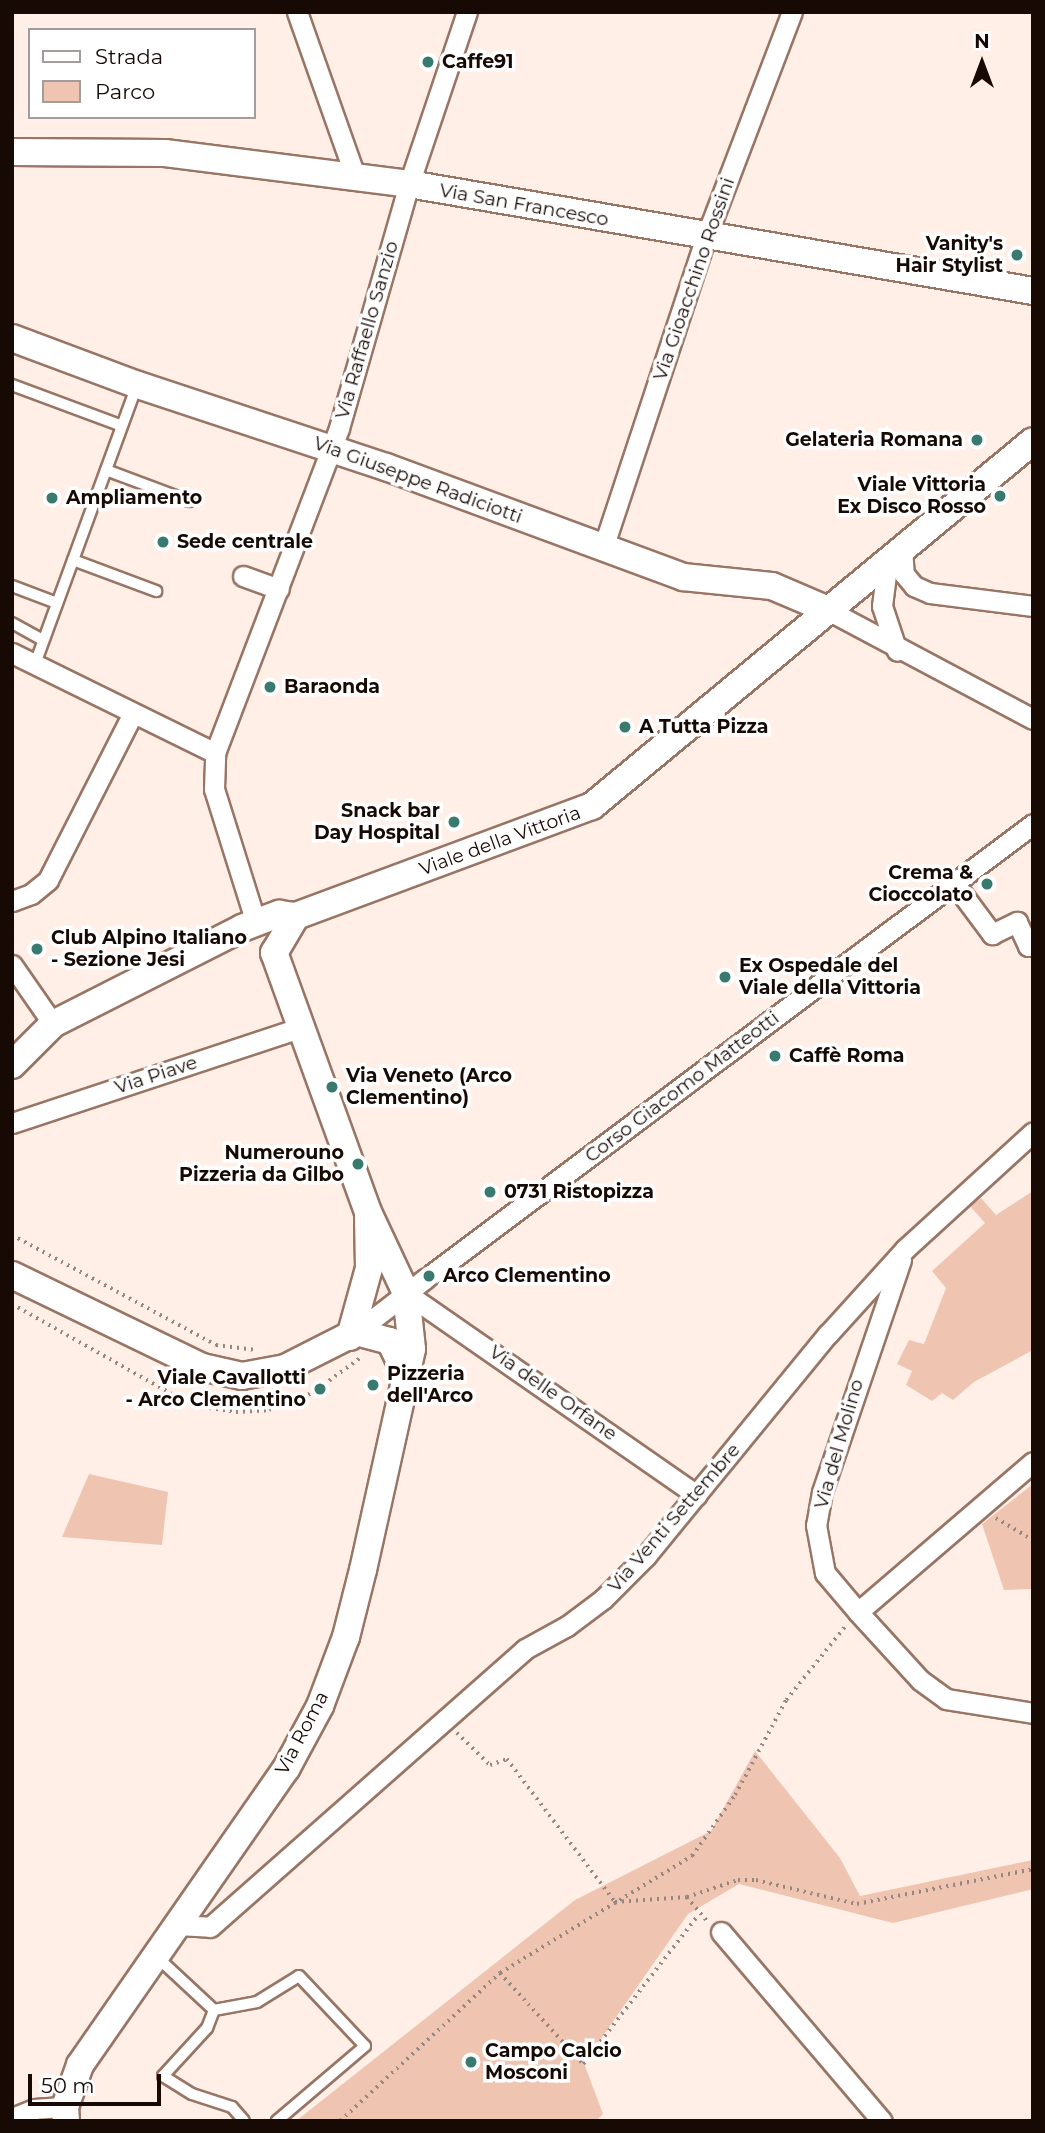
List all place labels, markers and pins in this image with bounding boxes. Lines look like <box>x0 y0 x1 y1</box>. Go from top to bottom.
place label: Caffe91 <box>442 51 513 73</box>
marker: Caffe91 <box>420 54 436 70</box>
place label: Vanity's Hair Stylist <box>896 233 1003 277</box>
marker: Vanity's Hair Stylist <box>1009 247 1025 263</box>
place label: Gelateria Romana <box>785 429 963 451</box>
marker: Gelateria Romana <box>969 432 985 448</box>
place label: Viale Vittoria Ex Disco Rosso <box>837 474 986 518</box>
place label: Ampliamento <box>66 487 202 509</box>
marker: Viale Vittoria Ex Disco Rosso <box>992 488 1008 504</box>
marker: Ampliamento <box>44 490 60 506</box>
place label: Sede centrale <box>177 531 313 553</box>
marker: Sede centrale <box>155 534 171 550</box>
place label: Baraonda <box>284 676 380 698</box>
marker: Baraonda <box>262 679 278 695</box>
place label: A Tutta Pizza <box>639 716 769 738</box>
marker: A Tutta Pizza <box>617 719 633 735</box>
place label: Snack bar Day Hospital <box>314 800 440 844</box>
marker: Snack bar Day Hospital <box>446 814 462 830</box>
place label: Crema & Cioccolato <box>869 862 973 906</box>
marker: Crema & Cioccolato <box>979 876 995 892</box>
place label: Club Alpino Italiano - Sezione Jesi <box>51 927 247 971</box>
marker: Club Alpino Italiano - Sezione Jesi <box>29 941 45 957</box>
place label: Ex Ospedale del Viale della Vittoria <box>739 955 921 999</box>
marker: Ex Ospedale del Viale della Vittoria <box>717 969 733 985</box>
place label: Caffè Roma <box>789 1045 905 1067</box>
marker: Caffè Roma <box>767 1048 783 1064</box>
place label: Via Veneto (Arco Clementino) <box>346 1065 512 1109</box>
marker: Via Veneto (Arco Clementino) <box>324 1079 340 1095</box>
place label: Numerouno Pizzeria da Gilbo <box>179 1142 344 1186</box>
marker: Numerouno Pizzeria da Gilbo <box>350 1156 366 1172</box>
place label: 0731 Ristopizza <box>504 1181 654 1203</box>
marker: 0731 Ristopizza <box>482 1184 498 1200</box>
place label: Arco Clementino <box>443 1265 611 1287</box>
marker: Arco Clementino <box>421 1268 437 1284</box>
place label: Pizzeria dell'Arco <box>387 1363 473 1407</box>
place label: Viale Cavallotti - Arco Clementino <box>126 1367 306 1411</box>
marker: Pizzeria dell'Arco <box>365 1377 381 1393</box>
marker: Viale Cavallotti - Arco Clementino <box>312 1381 328 1397</box>
place label: Campo Calcio Mosconi <box>485 2040 622 2084</box>
marker: Campo Calcio Mosconi <box>463 2054 479 2070</box>

